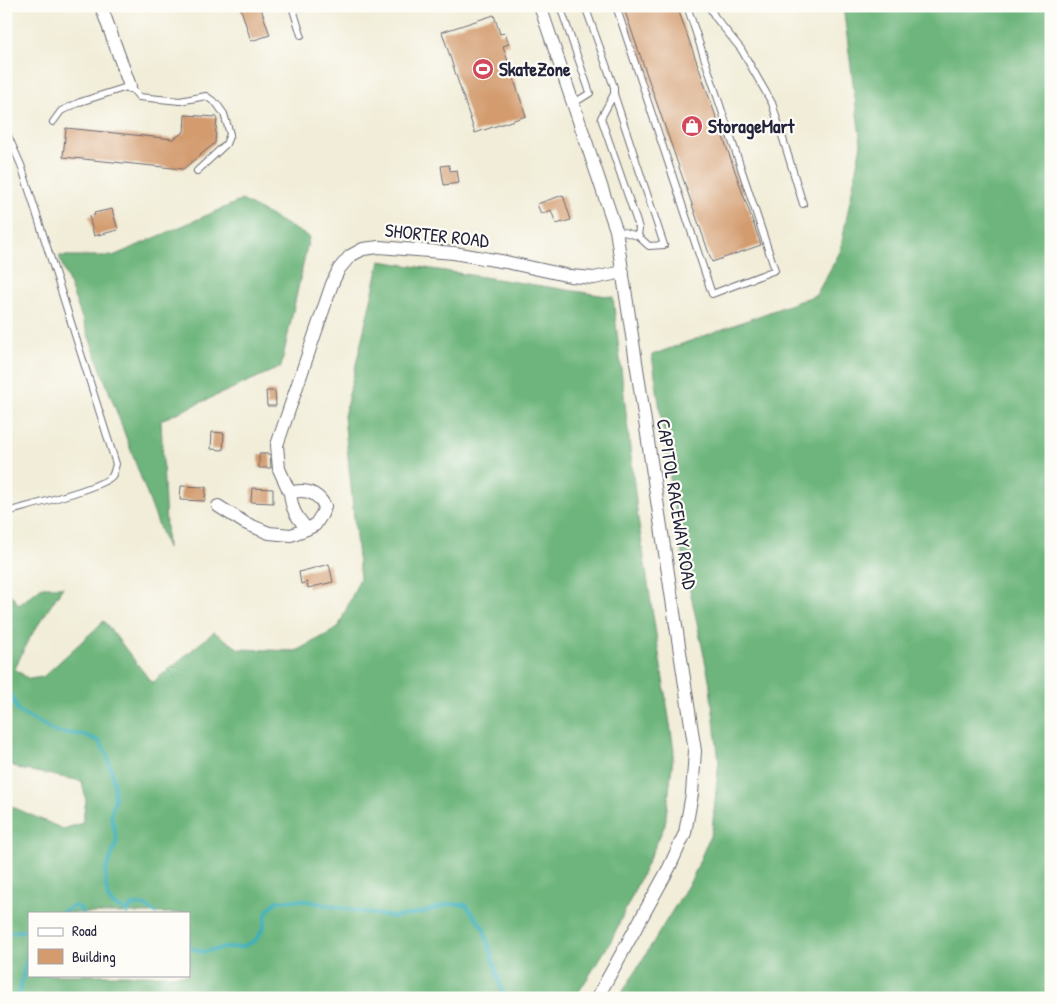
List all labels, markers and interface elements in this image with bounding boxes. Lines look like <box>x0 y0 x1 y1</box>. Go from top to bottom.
place label: SkateZone <box>499 56 571 82</box>
sports icon: SkateZone <box>471 57 495 81</box>
place label: StorageMart <box>708 113 796 140</box>
shop icon: StorageMart <box>680 114 704 138</box>
street label: SHORTER ROAD <box>384 217 490 253</box>
street label: CAPITOL RACEWAY ROAD <box>651 417 703 591</box>
legend <box>28 912 190 976</box>
text: Road <box>72 920 97 941</box>
text: Building <box>72 946 116 967</box>

